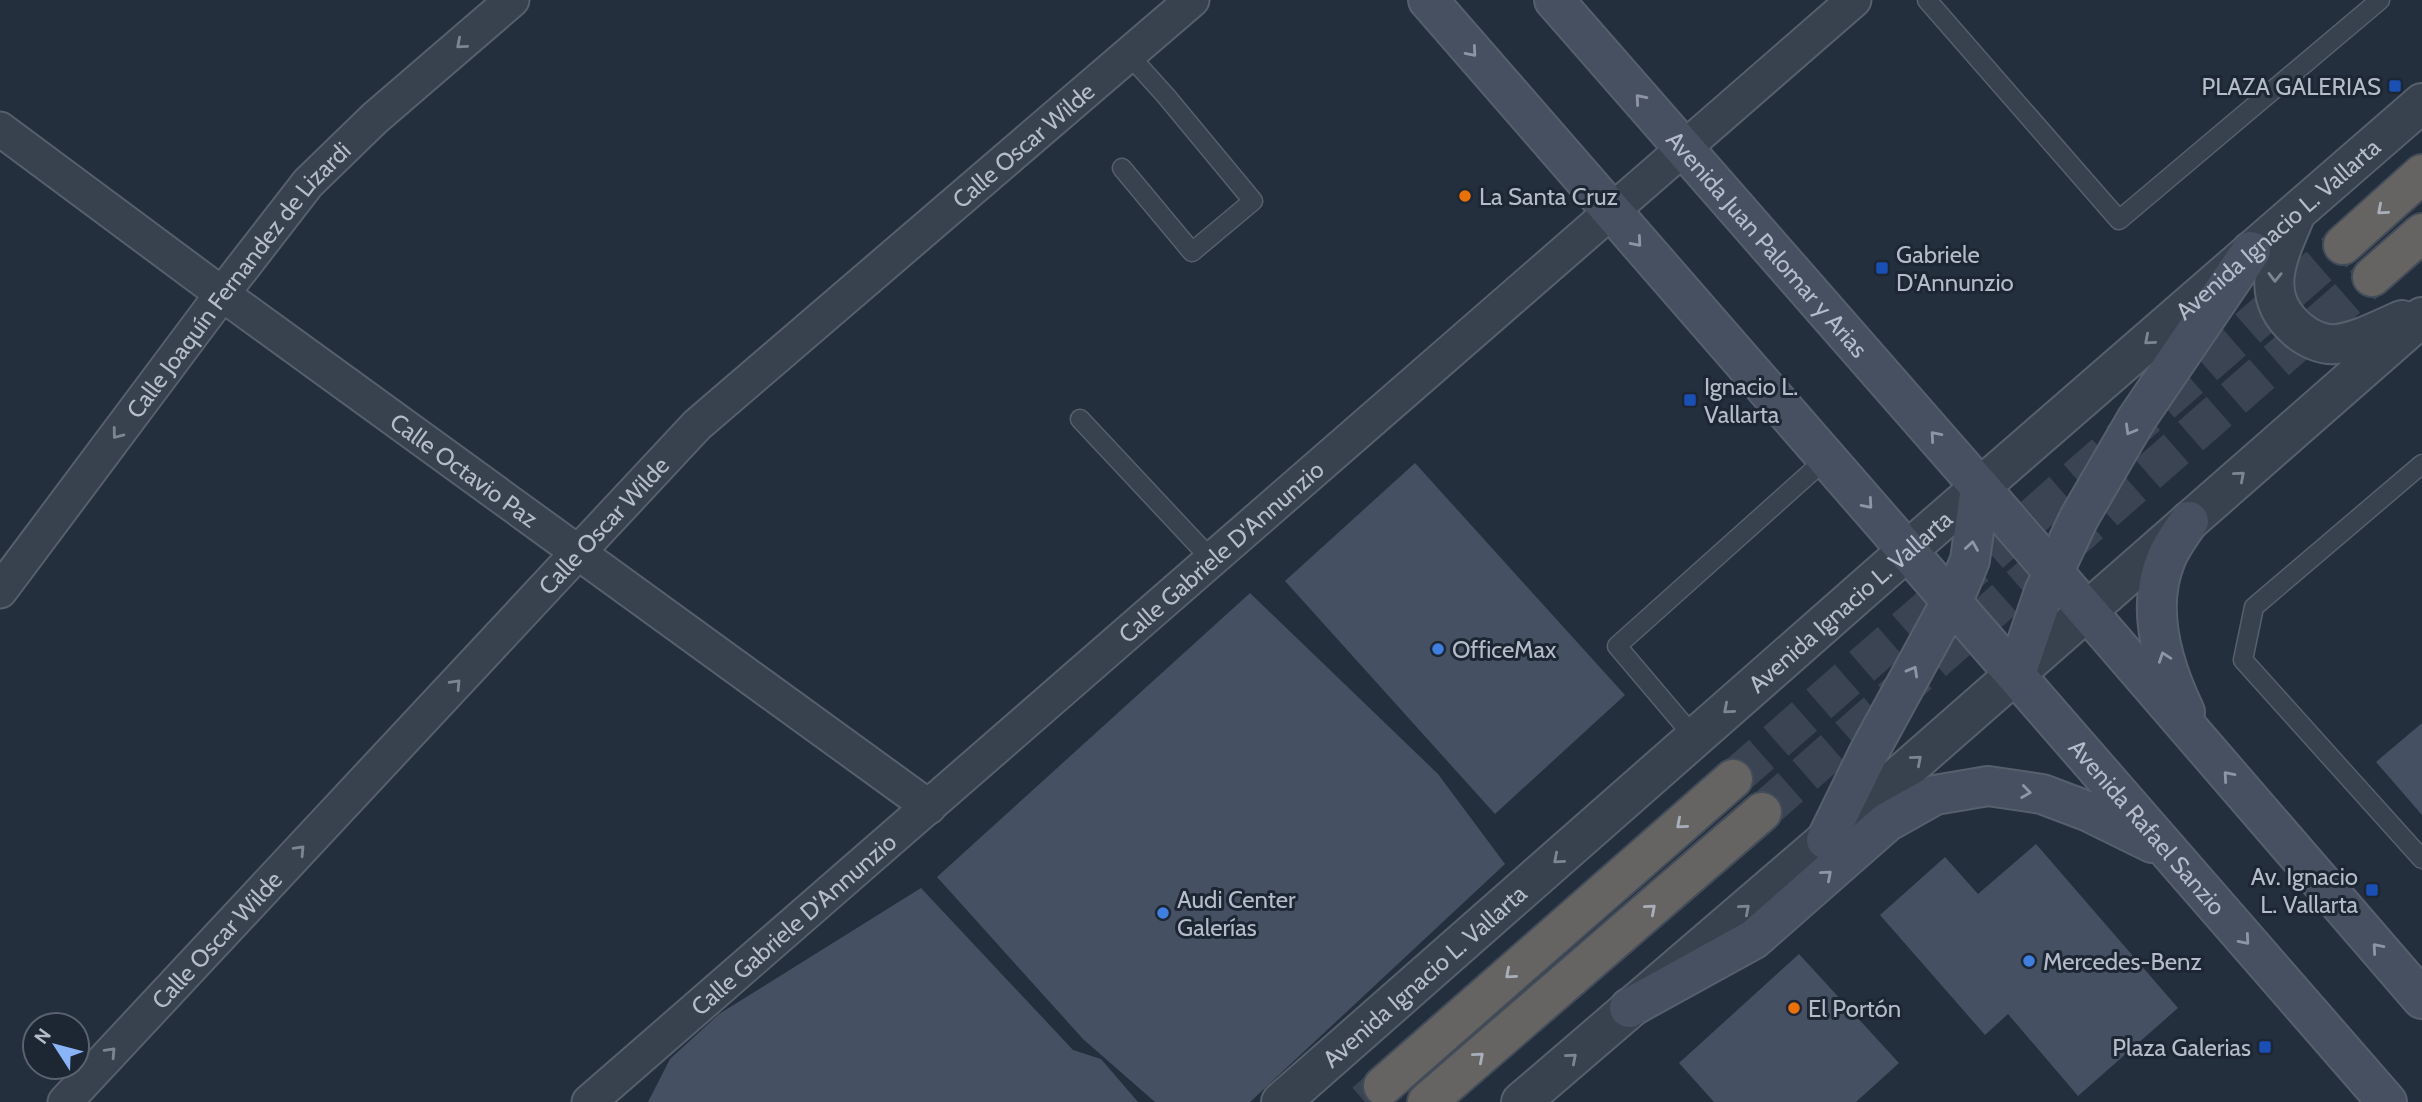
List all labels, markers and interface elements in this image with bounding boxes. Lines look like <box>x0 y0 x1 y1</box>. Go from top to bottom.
one-way arrow <box>456 36 468 49</box>
one-way arrow <box>1464 43 1476 56</box>
place label: PLAZA GALERIAS <box>2201 72 2381 101</box>
street label: Calle Oscar Wilde <box>946 76 1100 214</box>
marker: PLAZA GALERIAS <box>2387 78 2403 94</box>
one-way arrow <box>1636 94 1648 107</box>
street label: Avenida Juan Palomar y Arias <box>1661 125 1874 363</box>
street label: Avenida Ignacio L. Vallarta <box>2169 132 2386 325</box>
street label: Calle Joaquín Fernandez de Lizardi <box>120 136 356 424</box>
place label: La Santa Cruz <box>1479 182 1618 211</box>
marker: La Santa Cruz <box>1457 188 1473 204</box>
one-way arrow <box>2377 201 2390 214</box>
one-way arrow <box>1629 234 1642 247</box>
place label: Gabriele D'Annunzio <box>1896 240 2014 297</box>
marker: Gabriele D'Annunzio <box>1874 260 1890 276</box>
one-way arrow <box>2268 271 2283 282</box>
one-way arrow <box>2144 332 2157 345</box>
place label: Ignacio L. Vallarta <box>1704 372 1798 429</box>
marker: Ignacio L. Vallarta <box>1682 392 1698 408</box>
street label: Calle Octavio Paz <box>385 407 544 533</box>
one-way arrow <box>2125 422 2138 435</box>
one-way arrow <box>113 426 126 439</box>
one-way arrow <box>1931 431 1943 444</box>
street label: Calle Oscar Wilde <box>532 450 675 600</box>
street label: Calle Gabriele D'Annunzio <box>1112 454 1329 649</box>
one-way arrow <box>2232 472 2245 485</box>
one-way arrow <box>1860 496 1872 509</box>
street label: Avenida Ignacio L. Vallarta <box>1742 504 1958 698</box>
one-way arrow <box>1964 540 1979 552</box>
place label: OfficeMax <box>1452 635 1557 664</box>
marker: OfficeMax <box>1430 641 1446 657</box>
one-way arrow <box>2158 652 2172 664</box>
one-way arrow <box>1905 666 1918 678</box>
one-way arrow <box>447 679 460 692</box>
one-way arrow <box>1723 701 1736 713</box>
street label: Avenida Rafael Sanzio <box>2063 733 2232 921</box>
one-way arrow <box>1909 756 1922 768</box>
one-way arrow <box>2224 771 2236 784</box>
one-way arrow <box>2021 784 2032 799</box>
one-way arrow <box>1677 816 1690 828</box>
street label: Calle Gabriele D'Annunzio <box>685 827 902 1021</box>
one-way arrow <box>292 845 305 858</box>
one-way arrow <box>1553 851 1566 863</box>
place label: Av. Ignacio L. Vallarta <box>2251 862 2358 919</box>
street label: Calle Oscar Wilde <box>145 865 288 1015</box>
one-way arrow <box>1819 871 1832 883</box>
street label: Avenida Ignacio L. Vallarta <box>1317 878 1532 1073</box>
marker: Av. Ignacio L. Vallarta <box>2364 882 2380 898</box>
place label: Audi Center Galerías <box>1177 885 1296 942</box>
marker: Audi Center Galerías <box>1155 905 1171 921</box>
one-way arrow <box>1643 905 1656 917</box>
one-way arrow <box>1737 905 1750 917</box>
one-way arrow <box>2237 931 2249 944</box>
one-way arrow <box>2373 943 2385 956</box>
place label: Mercedes-Benz <box>2043 947 2202 976</box>
marker: Mercedes-Benz <box>2021 953 2037 969</box>
one-way arrow <box>1506 966 1519 978</box>
place label: El Portón <box>1808 994 1901 1023</box>
marker: El Portón <box>1786 1000 1802 1016</box>
north arrow <box>21 1011 91 1081</box>
text: N <box>29 1024 56 1048</box>
place label: Plaza Galerias <box>2112 1033 2251 1062</box>
marker: Plaza Galerias <box>2257 1039 2273 1055</box>
one-way arrow <box>103 1047 116 1060</box>
one-way arrow <box>1471 1053 1484 1065</box>
one-way arrow <box>1564 1054 1577 1066</box>

